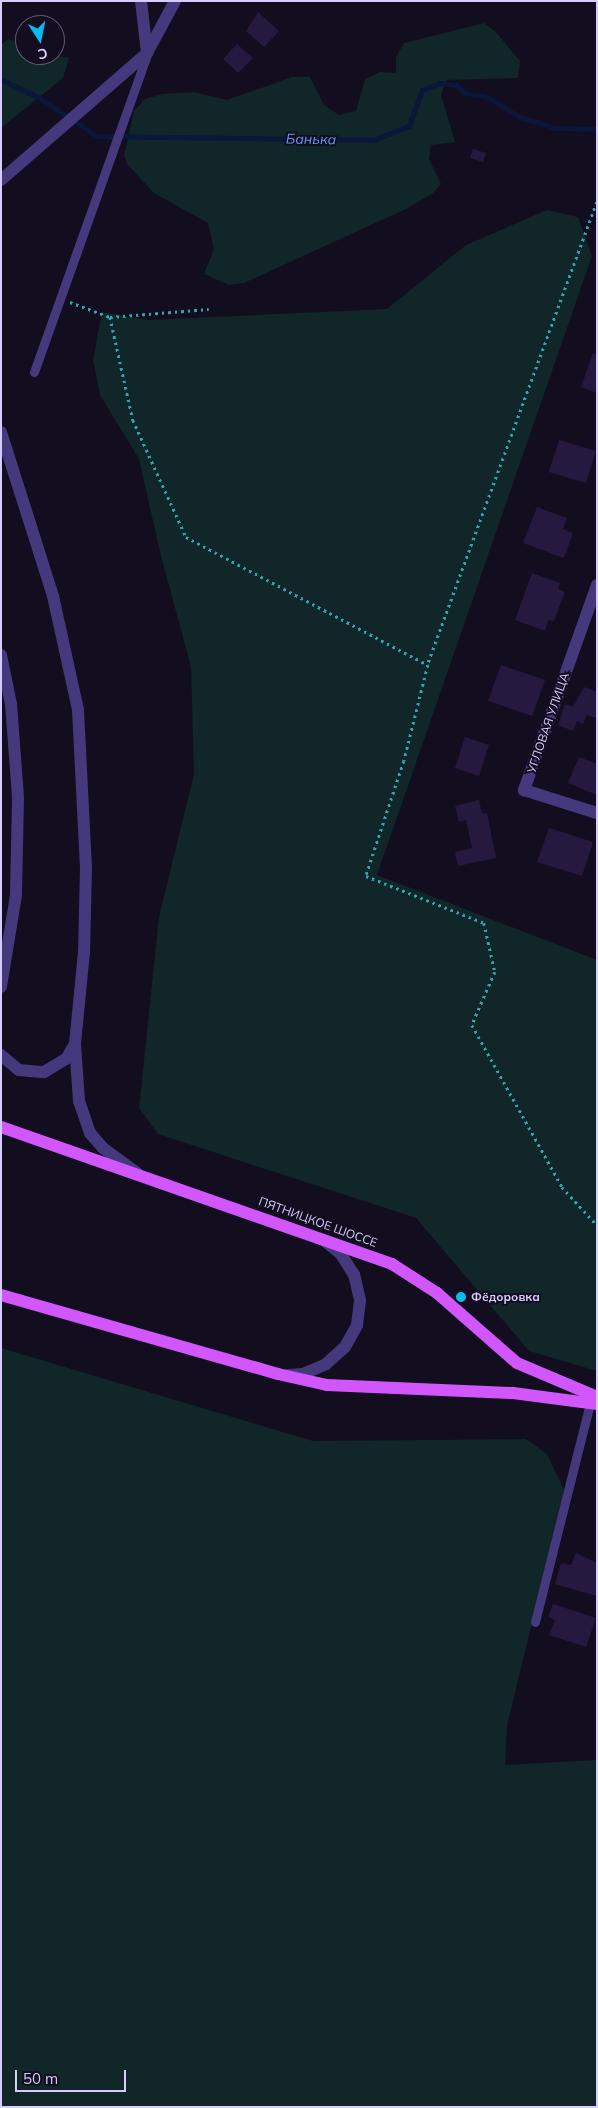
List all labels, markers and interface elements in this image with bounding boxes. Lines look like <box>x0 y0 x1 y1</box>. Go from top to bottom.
north arrow <box>15 15 65 65</box>
text: С <box>36 44 49 63</box>
water label: Банька <box>286 130 336 148</box>
street label: УГЛОВАЯ УЛИЦА <box>524 671 572 775</box>
street label: ПЯТНИЦКОЕ ШОССЕ <box>257 1194 379 1250</box>
place label: Фёдоровка <box>471 1290 540 1304</box>
marker: Фёдоровка <box>455 1291 467 1303</box>
scale bar <box>18 2060 129 2092</box>
text: 50 m <box>23 2069 58 2088</box>

